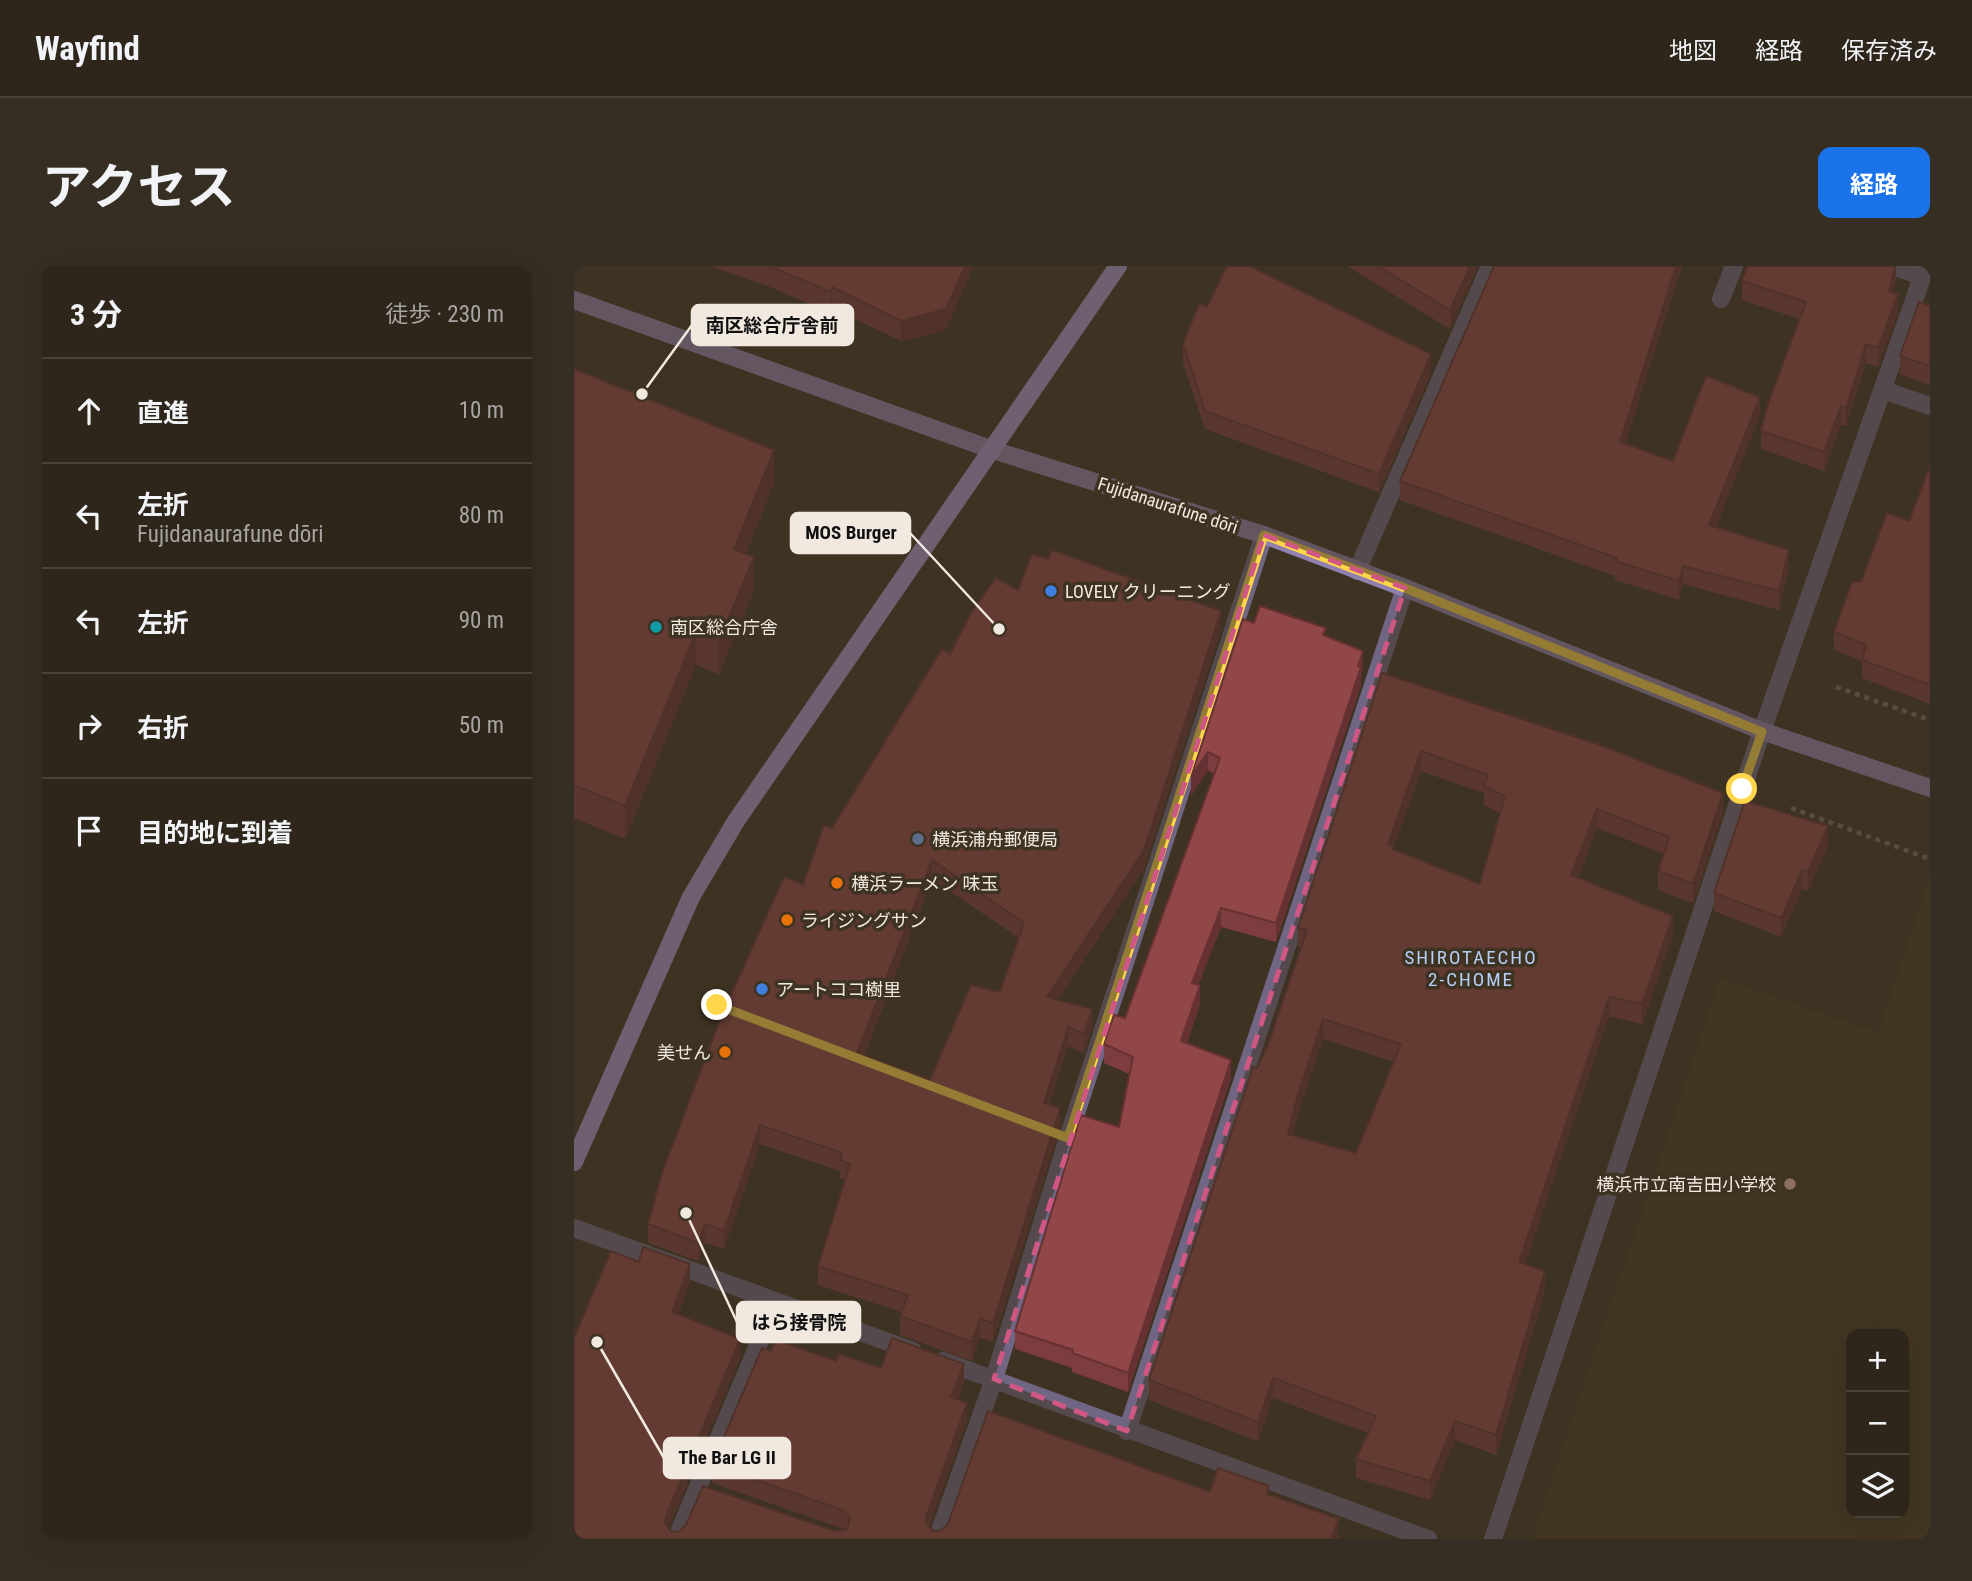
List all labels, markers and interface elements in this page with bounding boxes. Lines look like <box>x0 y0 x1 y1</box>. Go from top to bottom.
text: Wayfind <box>35 29 140 68</box>
text: 地図 <box>1669 37 1717 65</box>
text: 経路 <box>1755 37 1803 65</box>
text: 保存済み <box>1841 37 1937 65</box>
button: 経路 <box>1818 147 1930 218</box>
text: アクセス <box>42 159 236 216</box>
text: 3 分 <box>70 297 122 332</box>
text: 徒歩 · 230 m <box>385 301 504 328</box>
callout: 南区総合庁舎前 <box>692 305 853 345</box>
text: 南区総合庁舎前 <box>705 314 839 337</box>
icon: ahead <box>70 392 108 430</box>
text: 10 m <box>459 397 504 424</box>
text: 直進 <box>137 398 189 428</box>
street label: Fujidanaurafune dōri <box>1095 472 1241 538</box>
text: 左折 <box>137 490 189 520</box>
icon: left <box>70 497 108 535</box>
text: 80 m <box>459 502 504 529</box>
callout: MOS Burger <box>791 513 910 553</box>
text: Fujidanaurafune dōri <box>137 521 323 548</box>
text: MOS Burger <box>805 521 897 544</box>
place label: LOVELY クリーニング <box>1065 581 1231 602</box>
marker: LOVELY クリーニング <box>1043 583 1059 599</box>
icon: left <box>70 602 108 640</box>
text: 90 m <box>459 607 504 634</box>
text: 左折 <box>137 608 189 638</box>
place label: 南区総合庁舎 <box>670 617 778 638</box>
marker: 南区総合庁舎 <box>648 619 664 635</box>
icon: right <box>70 707 108 745</box>
text: 50 m <box>459 712 504 739</box>
text: 右折 <box>137 713 189 743</box>
route start <box>1726 773 1757 804</box>
icon: arrive <box>70 812 108 850</box>
text: 目的地に到着 <box>137 818 293 848</box>
place label: 横浜浦舟郵便局 <box>932 829 1058 850</box>
marker: 横浜浦舟郵便局 <box>910 831 926 847</box>
place label: 横浜ラーメン 味玉 <box>851 873 998 894</box>
marker: 横浜ラーメン 味玉 <box>829 875 845 891</box>
place label: ライジングサン <box>801 910 927 931</box>
marker: ライジングサン <box>779 912 795 928</box>
district label: SHIROTAECHO 2-CHOME <box>1404 946 1538 991</box>
place label: アートココ樹里 <box>776 979 901 1000</box>
marker: アートココ樹里 <box>754 981 770 997</box>
route end <box>701 989 732 1020</box>
place label: 美せん <box>657 1042 711 1063</box>
marker: 美せん <box>717 1044 733 1060</box>
place label: 横浜市立南吉田小学校 <box>1596 1174 1776 1195</box>
marker: 横浜市立南吉田小学校 <box>1782 1176 1798 1192</box>
callout: はら接骨院 <box>737 1302 860 1342</box>
text: はら接骨院 <box>751 1311 847 1334</box>
map controls <box>1846 1329 1909 1518</box>
button: + <box>1846 1329 1909 1392</box>
button: − <box>1846 1392 1909 1455</box>
callout: The Bar LG II <box>664 1438 790 1478</box>
text: The Bar LG II <box>678 1446 776 1469</box>
button: layers <box>1846 1455 1909 1518</box>

